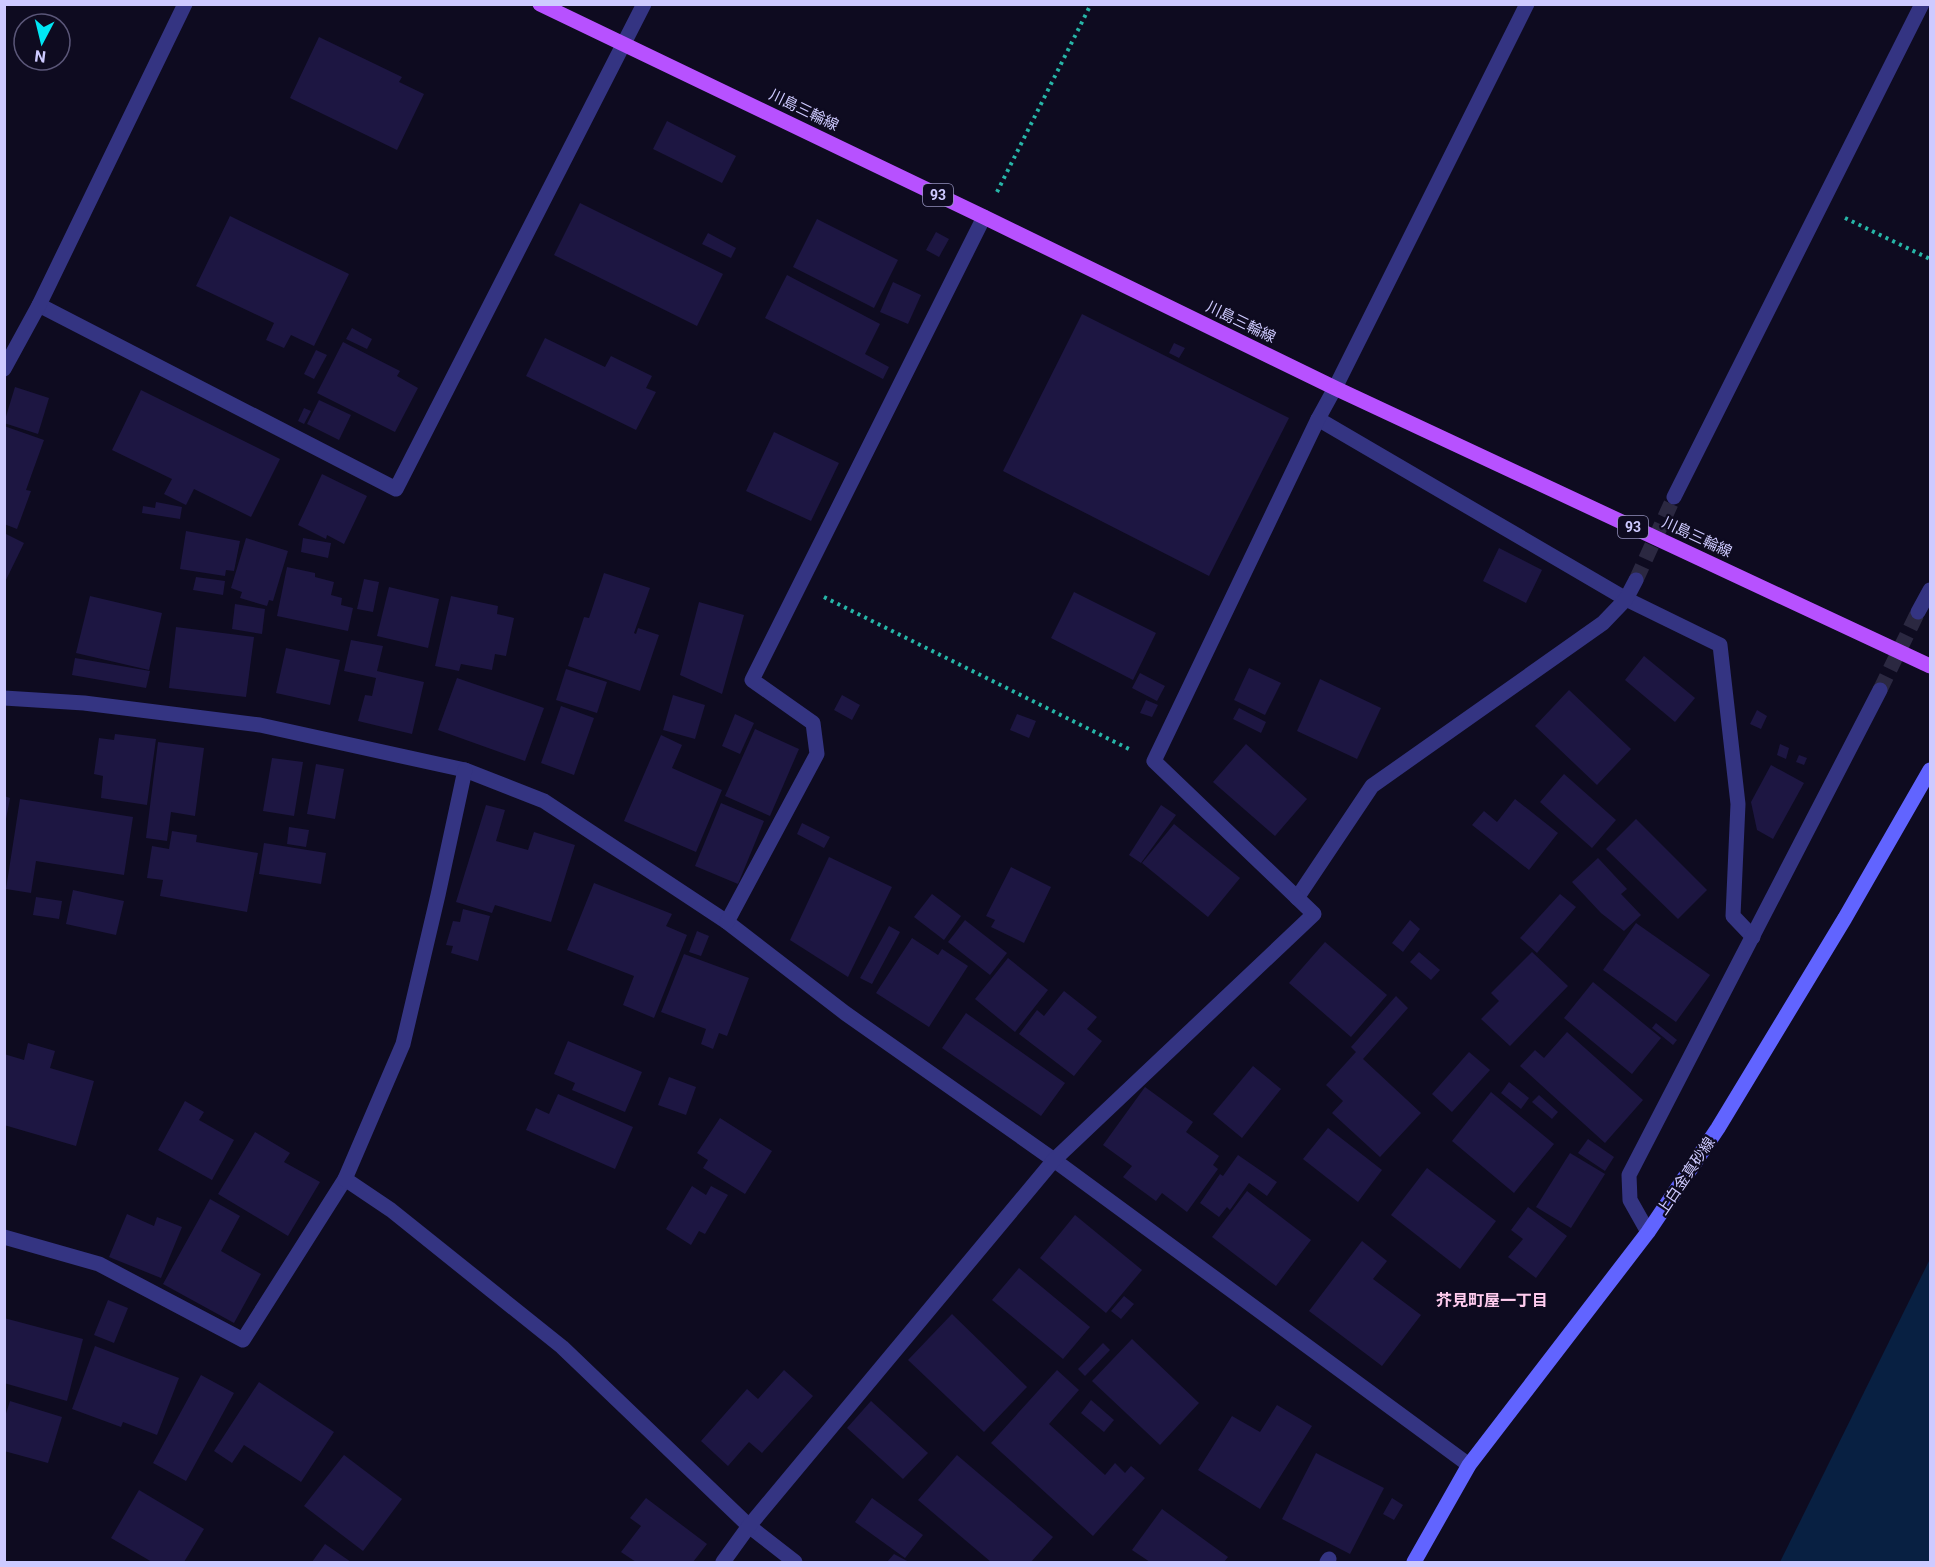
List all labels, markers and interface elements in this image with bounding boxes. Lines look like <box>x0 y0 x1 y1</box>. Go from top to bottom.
north arrow <box>12 12 72 72</box>
text: N <box>33 46 47 67</box>
street label: 川島三輪線 <box>766 85 842 135</box>
road number: 93 <box>923 184 953 206</box>
street label: 川島三輪線 <box>1203 297 1279 347</box>
street label: 川島三輪線 <box>1659 513 1735 561</box>
road number: 93 <box>1618 516 1648 538</box>
street label: 上白金真砂線 <box>1653 1134 1719 1218</box>
district label: 芥見町屋一丁目 <box>1436 1291 1548 1310</box>

